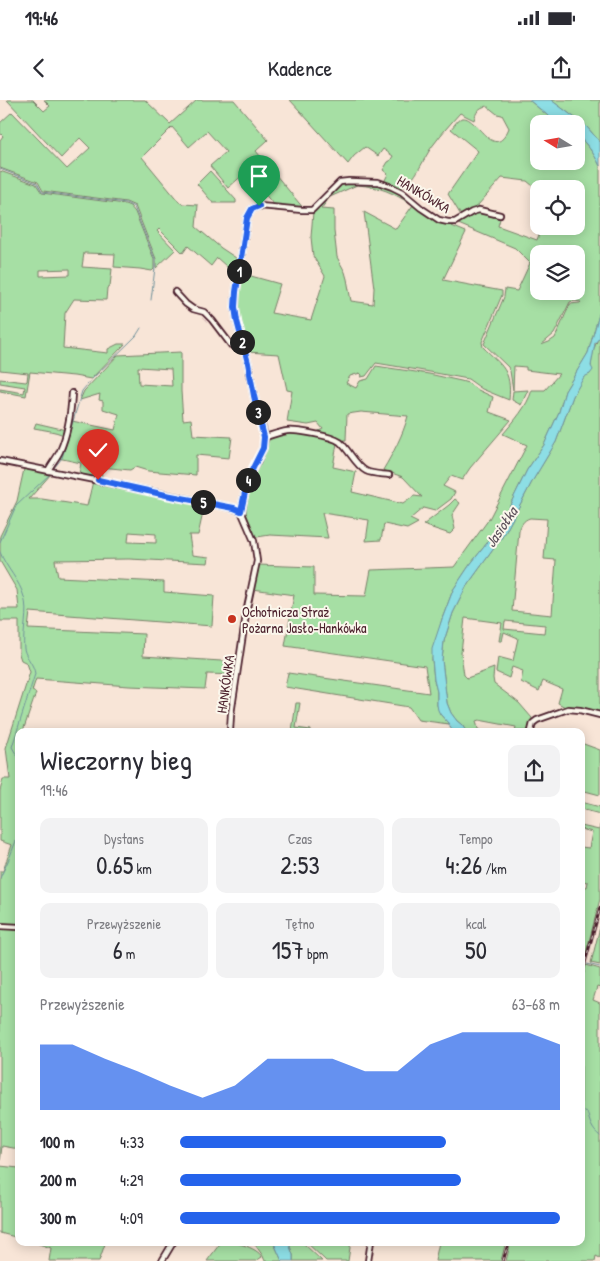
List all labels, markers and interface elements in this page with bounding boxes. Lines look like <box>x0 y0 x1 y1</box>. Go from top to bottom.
text: 19:46 <box>25 5 58 31</box>
text: Kadence <box>268 53 332 83</box>
icon: back <box>25 54 53 82</box>
icon: share <box>547 54 575 82</box>
north arrow <box>530 115 585 170</box>
map controls <box>530 115 585 300</box>
pin <box>238 155 280 206</box>
icon: arrive <box>245 162 273 190</box>
street label: HANKÓWKA <box>394 171 454 217</box>
button: locate <box>530 180 585 235</box>
button: layers <box>530 245 585 300</box>
pin: 1 <box>226 258 252 284</box>
text: 1 <box>237 262 242 281</box>
pin: 2 <box>230 330 254 354</box>
text: 2 <box>239 333 246 352</box>
pin: 3 <box>246 400 270 424</box>
text: 3 <box>255 403 262 422</box>
pin <box>77 429 119 480</box>
icon: check <box>84 436 112 464</box>
pin: 4 <box>236 468 260 492</box>
text: 4 <box>246 471 251 490</box>
pin: 5 <box>190 490 216 514</box>
text: 5 <box>201 493 206 512</box>
water label: Jasiołka <box>480 501 523 551</box>
place label: Ochotnicza Straż Pożarna Jasło-Hankówka <box>242 602 367 637</box>
marker: Ochotnicza Straż Pożarna Jasło-Hankówka <box>226 613 238 625</box>
street label: HANKÓWKA <box>212 653 239 714</box>
text: Wieczorny bieg <box>40 741 192 779</box>
button: share <box>508 745 560 797</box>
text: 19:46 <box>40 779 68 801</box>
text: Dystans <box>104 829 144 848</box>
text: Czas <box>288 829 312 848</box>
text: Tempo <box>459 829 493 848</box>
text: 0.65 <box>96 848 133 882</box>
text: 2:53 <box>280 848 320 882</box>
text: 4:26 <box>445 848 482 882</box>
text: km <box>133 859 152 878</box>
text: /km <box>482 859 507 878</box>
text: Przewyższenie <box>87 914 161 933</box>
text: Tętno <box>286 914 314 933</box>
text: kcal <box>466 914 486 933</box>
text: 6 <box>113 933 123 967</box>
text: 157 <box>272 933 304 967</box>
text: 50 <box>465 933 487 967</box>
text: m <box>123 944 135 963</box>
text: bpm <box>304 944 328 963</box>
text: Przewyższenie <box>40 993 125 1015</box>
text: 63–68 m <box>512 993 560 1015</box>
text: 100 m <box>40 1131 75 1153</box>
text: 4:33 <box>120 1131 144 1153</box>
text: 200 m <box>40 1169 76 1191</box>
text: 4:29 <box>120 1169 143 1191</box>
text: 300 m <box>40 1207 76 1229</box>
text: 4:09 <box>120 1207 143 1229</box>

